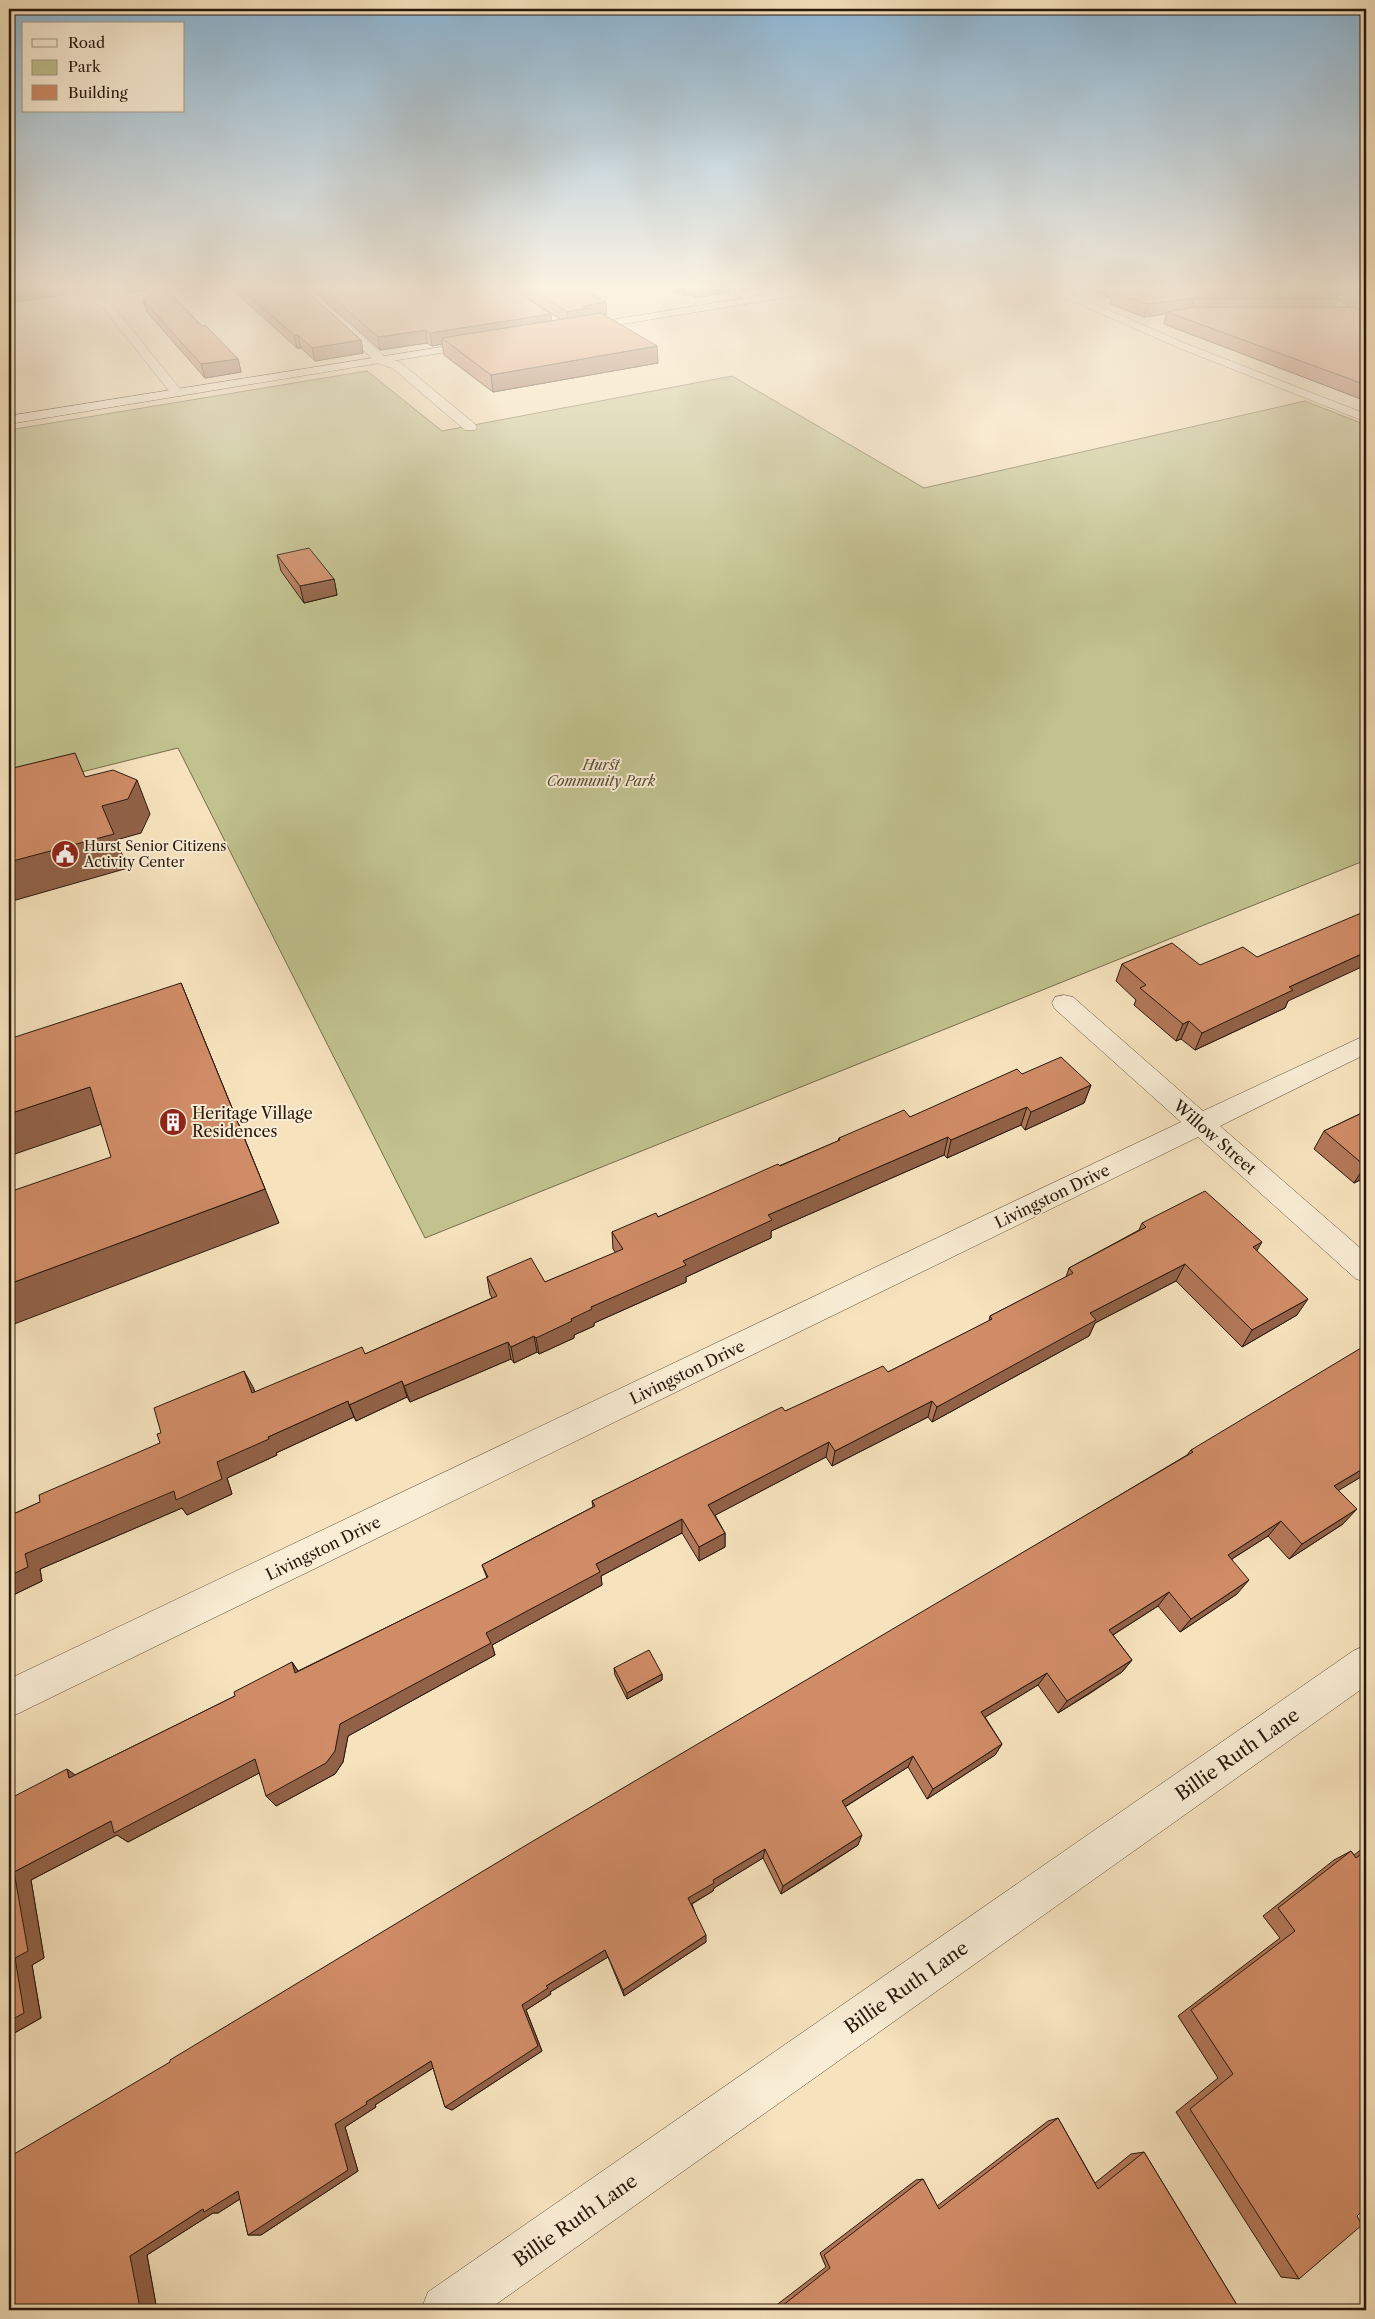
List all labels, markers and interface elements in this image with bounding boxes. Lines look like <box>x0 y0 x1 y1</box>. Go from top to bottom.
legend <box>22 22 185 112</box>
text: Road <box>68 33 105 52</box>
text: Park <box>68 57 102 76</box>
text: Building <box>68 83 128 102</box>
park label: Hurst Community Park <box>547 756 656 790</box>
place label: Hurst Senior Citizens Activity Center <box>83 837 226 871</box>
public building icon: Hurst Senior Citizens Activity Center <box>50 839 80 869</box>
street label: Willow Street <box>1169 1095 1261 1179</box>
place label: Heritage Village Residences <box>192 1103 313 1141</box>
building icon: Heritage Village Residences <box>158 1107 188 1137</box>
street label: Livingston Drive <box>991 1160 1113 1232</box>
street label: Livingston Drive <box>626 1336 748 1408</box>
street label: Livingston Drive <box>262 1512 384 1584</box>
street label: Billie Ruth Lane <box>1171 1703 1304 1806</box>
street label: Billie Ruth Lane <box>840 1936 973 2039</box>
street label: Billie Ruth Lane <box>509 2169 642 2272</box>

